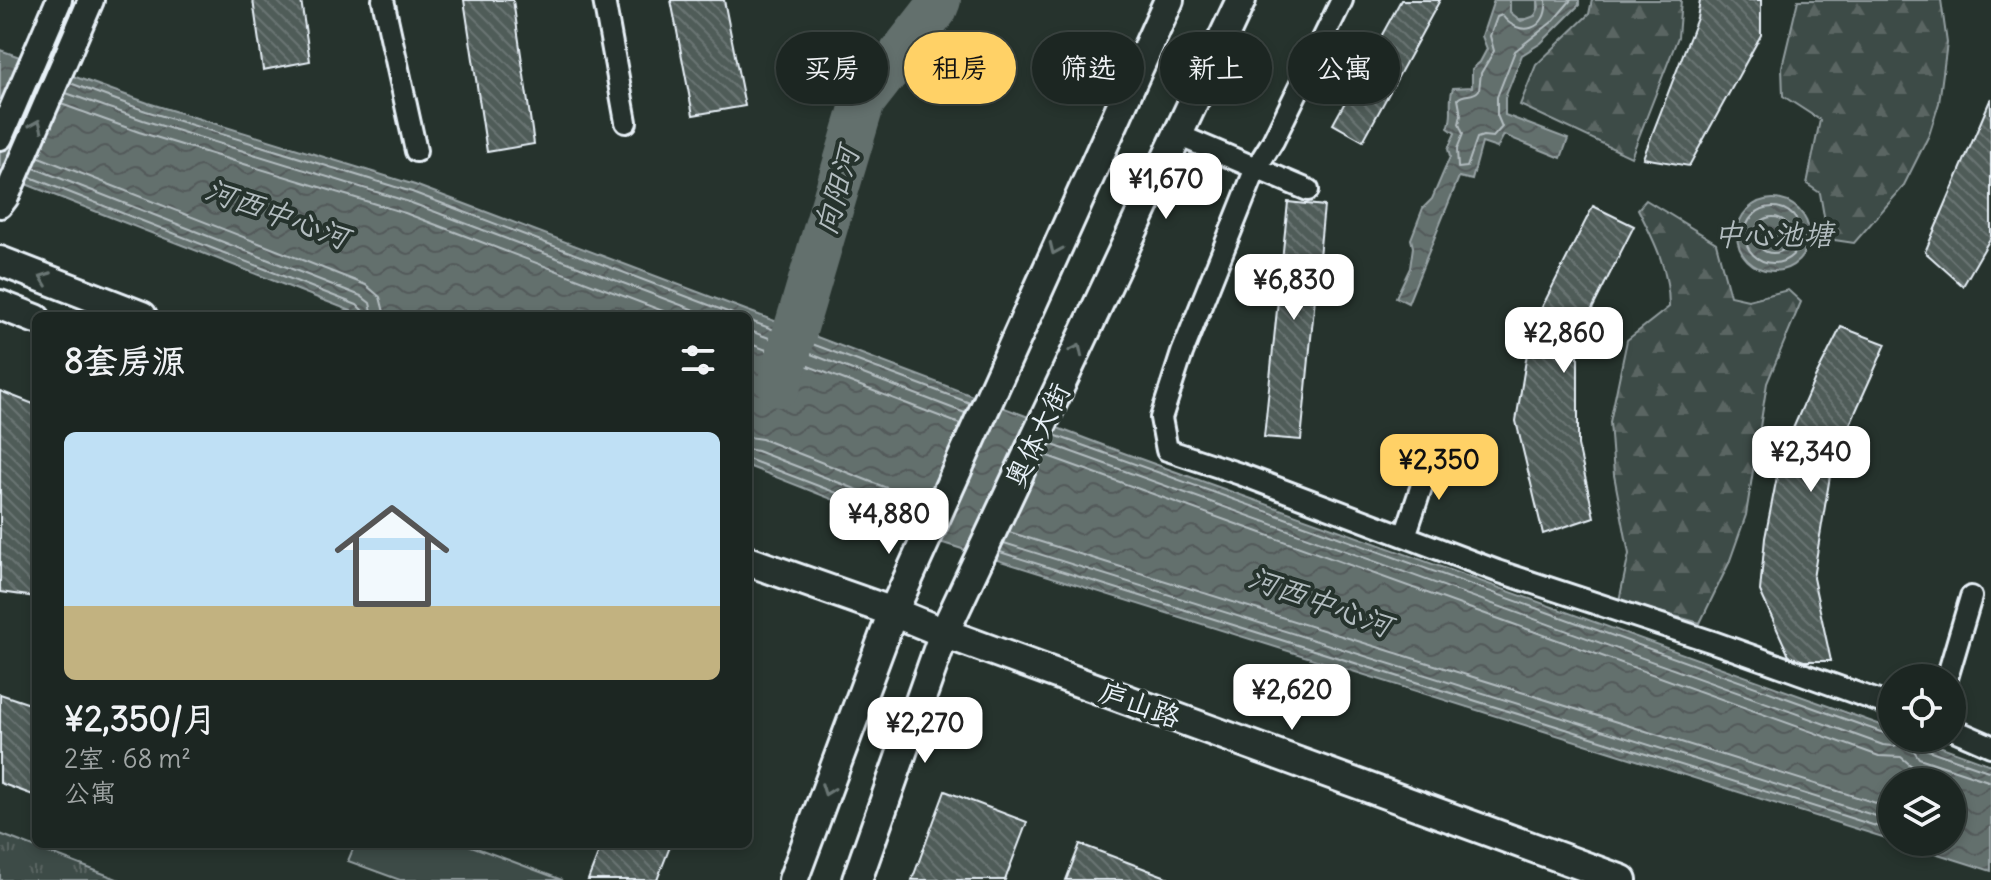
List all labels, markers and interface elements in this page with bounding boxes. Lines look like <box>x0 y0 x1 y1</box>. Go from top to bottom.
chip: 买房 <box>776 32 888 104</box>
chip: 租房 <box>904 32 1016 104</box>
chip: 筛选 <box>1032 32 1144 104</box>
chip: 新上 <box>1160 32 1272 104</box>
chip: 公寓 <box>1288 32 1400 104</box>
one-way arrow <box>28 119 44 133</box>
water label: 向阳河 <box>805 137 868 239</box>
pin: ¥1,670 <box>1101 153 1231 221</box>
text: ¥1,670 <box>1128 162 1204 195</box>
water label: 河西中心河 <box>200 170 359 258</box>
water label: 中心池塘 <box>1713 215 1836 253</box>
one-way arrow <box>1049 241 1065 256</box>
pin: ¥6,830 <box>1229 254 1359 322</box>
text: ¥6,830 <box>1253 263 1335 296</box>
one-way arrow <box>39 272 53 288</box>
pin: ¥2,860 <box>1499 307 1629 375</box>
text: ¥2,860 <box>1523 316 1605 349</box>
icon: filters <box>676 338 720 382</box>
text: 8套房源 <box>64 339 186 382</box>
one-way arrow <box>1067 344 1083 358</box>
street label: 奥体大街 <box>996 377 1078 493</box>
pin: ¥2,340 <box>1746 426 1876 494</box>
pin: ¥2,350 <box>1374 434 1504 502</box>
text: ¥2,340 <box>1770 435 1852 468</box>
text: ¥2,350 <box>1398 443 1480 476</box>
icon: home <box>320 484 464 628</box>
pin: ¥4,880 <box>824 488 954 556</box>
text: ¥4,880 <box>848 497 930 530</box>
water label: 河西中心河 <box>1243 558 1402 646</box>
pin: ¥2,620 <box>1227 664 1357 732</box>
map controls <box>1878 664 1966 856</box>
button: locate <box>1878 664 1966 752</box>
street label: 庐山路 <box>1094 673 1186 735</box>
text: ¥2,620 <box>1251 673 1333 706</box>
text: ¥2,350/月 <box>64 697 217 740</box>
pin: ¥2,270 <box>860 697 990 765</box>
text: ¥2,270 <box>885 706 965 739</box>
text: 2室 · 68 m² <box>64 742 191 775</box>
button: layers <box>1878 768 1966 856</box>
text: 公寓 <box>64 776 116 809</box>
one-way arrow <box>820 782 837 796</box>

